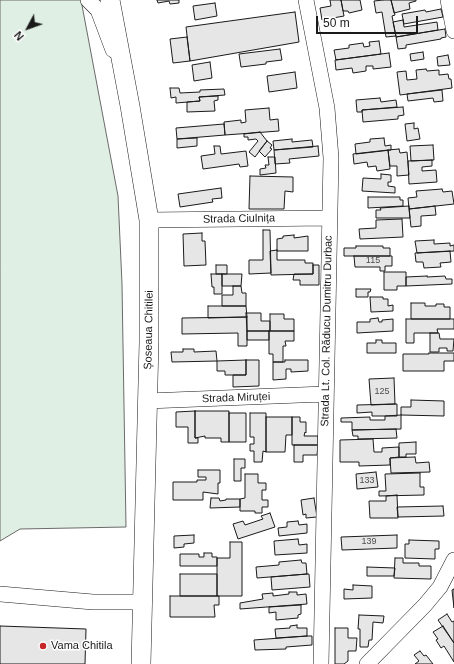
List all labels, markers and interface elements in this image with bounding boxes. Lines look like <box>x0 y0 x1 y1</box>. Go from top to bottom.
north arrow <box>8 8 48 48</box>
scale bar <box>318 8 420 34</box>
text: 50 m <box>323 16 350 30</box>
text: N <box>12 29 26 43</box>
street label: Strada Ciulnița <box>203 212 275 226</box>
street label: Strada Lt. Col. Răducu Dumitru Durbac <box>319 235 335 427</box>
house number: 115 <box>366 256 380 266</box>
street label: Șoseaua Chitilei <box>142 290 156 370</box>
house number: 125 <box>374 387 390 397</box>
street label: Strada Miruței <box>202 390 270 406</box>
house number: 133 <box>359 476 375 486</box>
house number: 139 <box>361 537 377 547</box>
place label: Vama Chitila <box>51 639 113 653</box>
marker: Vama Chitila <box>38 641 48 651</box>

